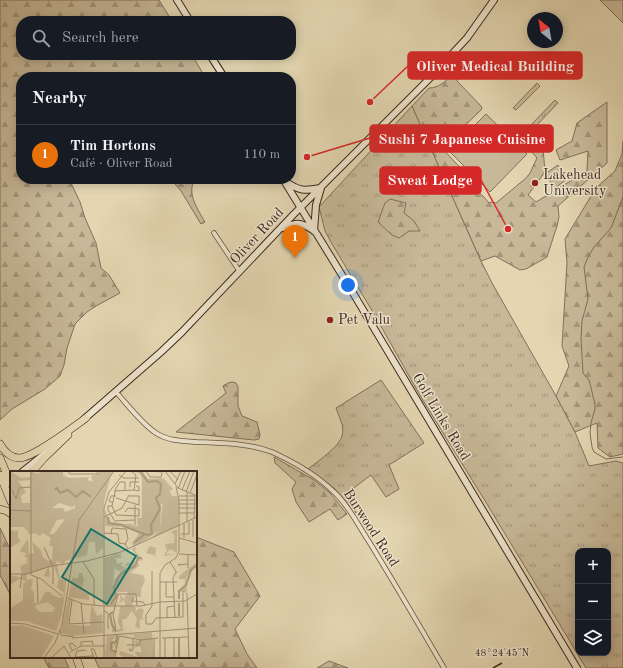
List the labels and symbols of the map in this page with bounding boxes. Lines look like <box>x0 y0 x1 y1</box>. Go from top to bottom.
north arrow <box>527 12 563 48</box>
callout: Oliver Medical Building <box>408 52 582 79</box>
text: Oliver Medical Building <box>416 60 575 75</box>
callout: Sushi 7 Japanese Cuisine <box>370 125 553 152</box>
text: Sushi 7 Japanese Cuisine <box>378 133 546 148</box>
callout: Sweat Lodge <box>380 167 481 194</box>
place label: Lakehead University <box>543 168 607 198</box>
text: Sweat Lodge <box>387 174 473 189</box>
marker: Lakehead University <box>530 178 540 188</box>
street label: Oliver Road <box>228 205 286 267</box>
pin: 1 <box>282 225 308 258</box>
your location <box>338 275 358 295</box>
place label: Pet Valu <box>338 313 390 327</box>
marker: Pet Valu <box>325 315 335 325</box>
street label: Golf Links Road <box>410 371 472 463</box>
inset map <box>10 471 197 658</box>
street label: Burwood Road <box>341 487 401 569</box>
text: 48°24'45"N <box>475 648 530 658</box>

